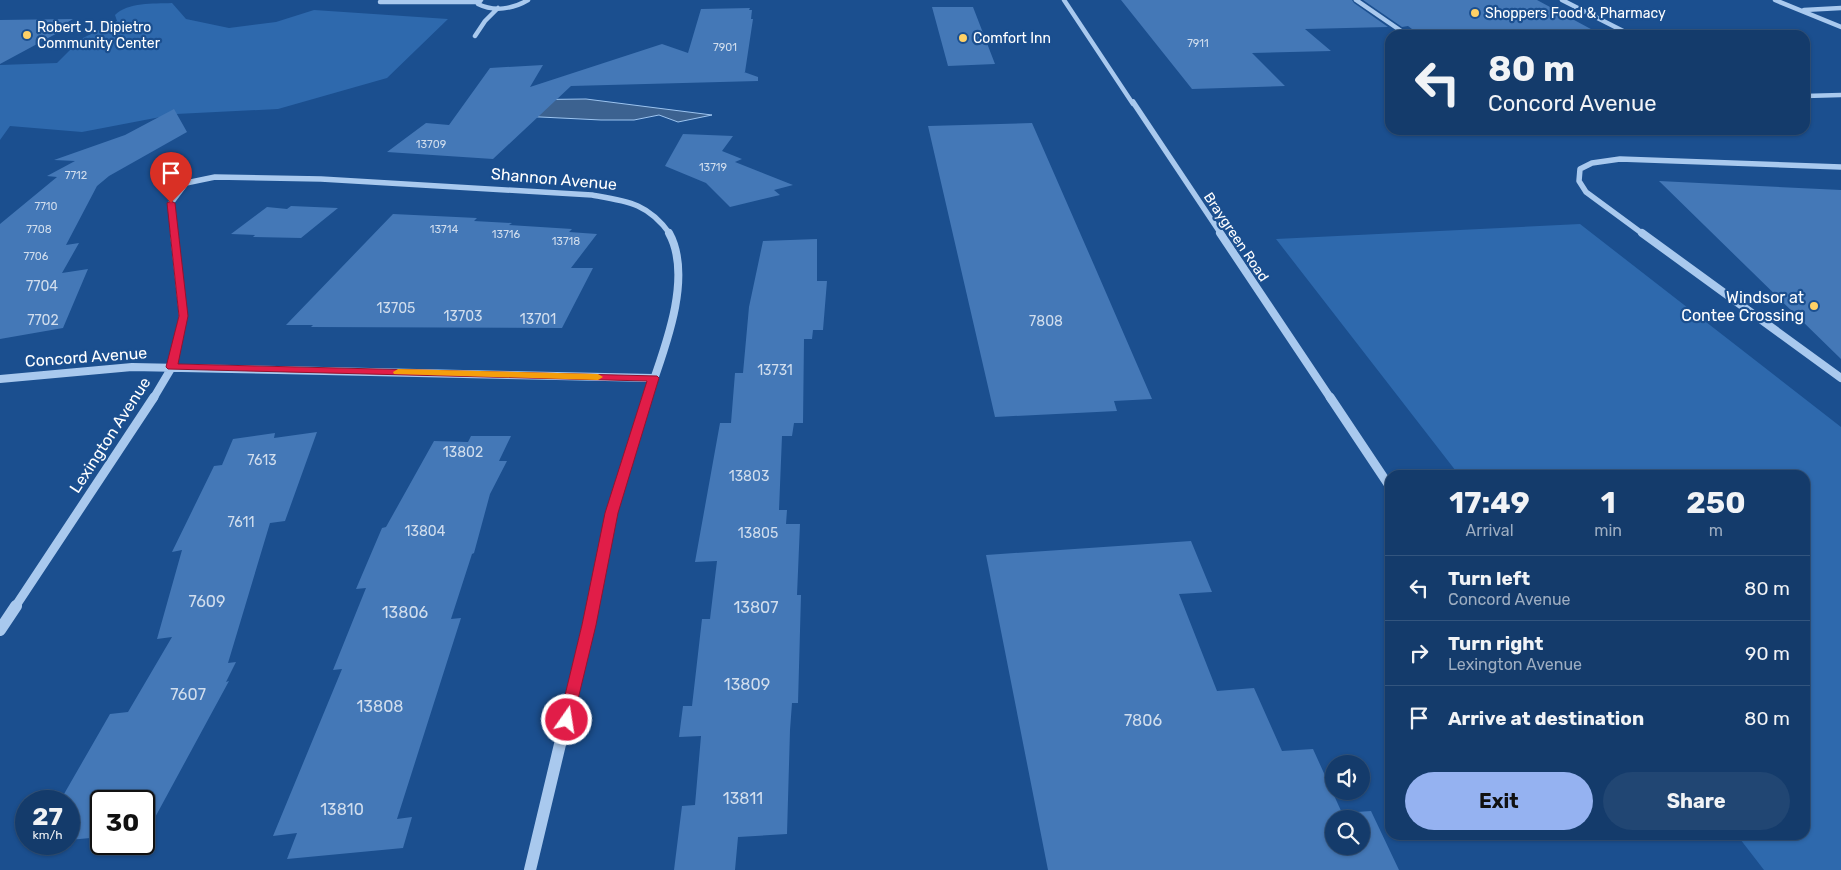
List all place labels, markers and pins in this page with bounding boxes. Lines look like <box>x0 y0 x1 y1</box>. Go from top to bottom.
place label: Shoppers Food & Pharmacy <box>1485 5 1666 22</box>
marker: Shoppers Food & Pharmacy <box>1469 7 1481 19</box>
place label: Robert J. Dipietro Community Center <box>37 19 161 52</box>
marker: Robert J. Dipietro Community Center <box>21 29 33 41</box>
place label: Comfort Inn <box>973 30 1051 47</box>
marker: Comfort Inn <box>957 32 969 44</box>
pin <box>150 152 192 203</box>
place label: Windsor at Contee Crossing <box>1681 288 1804 325</box>
marker: Windsor at Contee Crossing <box>1808 300 1820 312</box>

